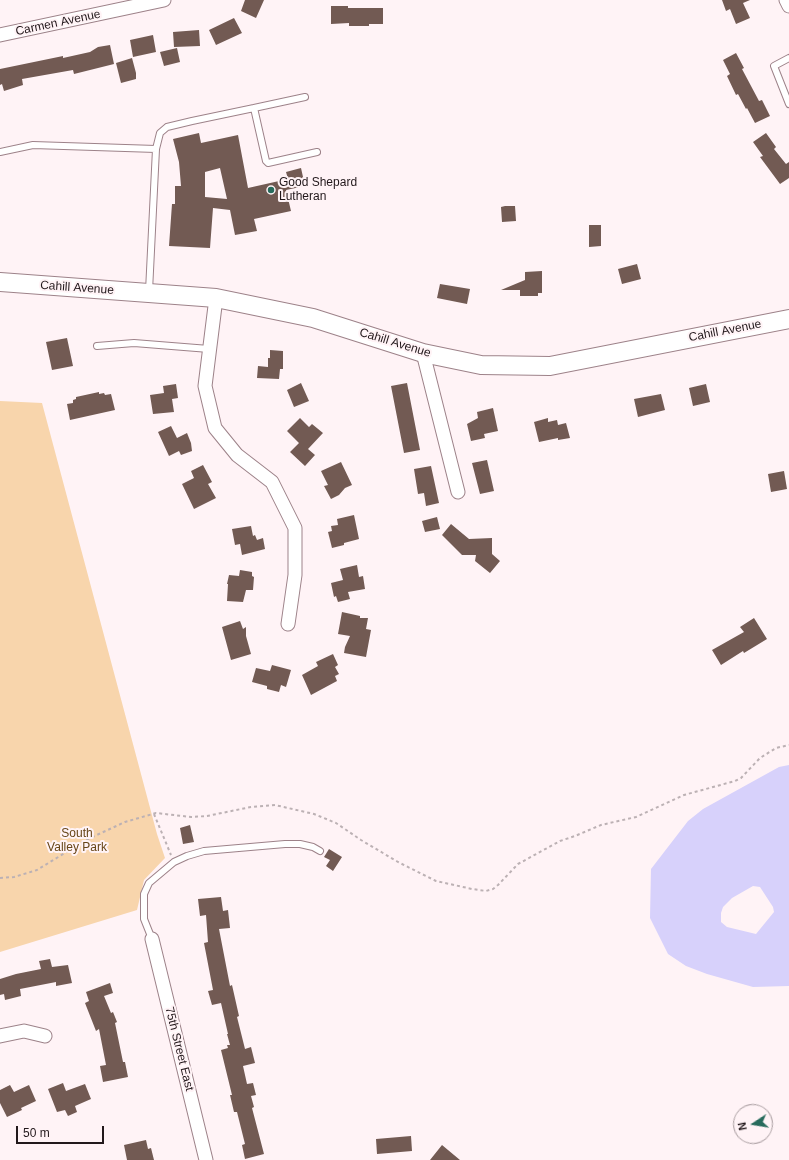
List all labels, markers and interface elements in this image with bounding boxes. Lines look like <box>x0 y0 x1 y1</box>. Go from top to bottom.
street label: Carmen Avenue <box>14 7 102 39</box>
place label: Good Shepard Lutheran <box>279 176 357 204</box>
marker: Good Shepard Lutheran <box>266 185 276 195</box>
street label: Cahill Avenue <box>40 278 114 298</box>
street label: Cahill Avenue <box>687 317 763 345</box>
street label: Cahill Avenue <box>358 325 432 361</box>
park label: South Valley Park <box>47 827 107 855</box>
street label: 75th Street East <box>162 1006 196 1092</box>
north arrow <box>733 1104 773 1144</box>
scale bar <box>18 1118 106 1144</box>
text: N <box>736 1121 749 1131</box>
text: 50 m <box>23 1126 50 1140</box>

